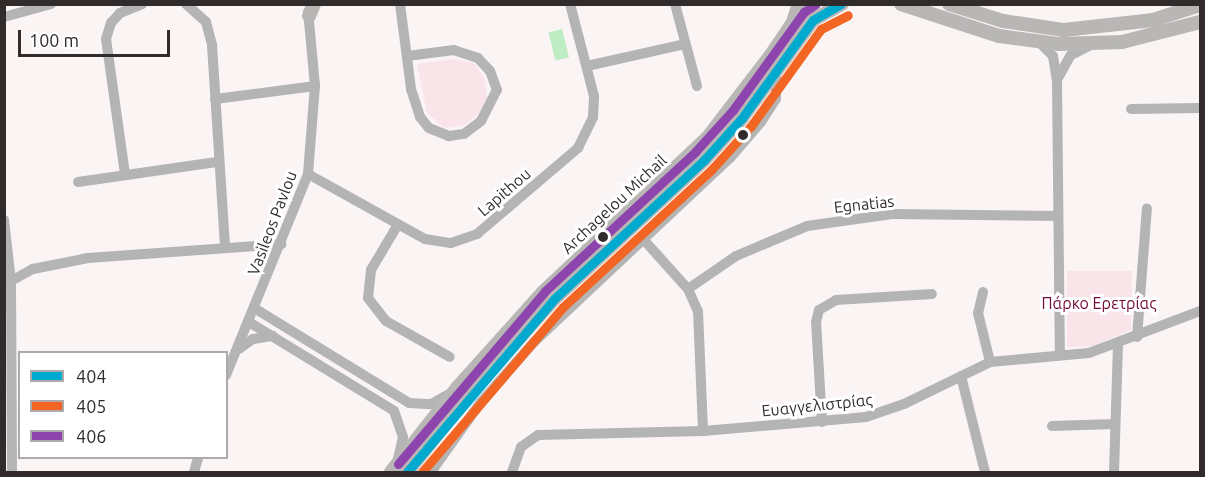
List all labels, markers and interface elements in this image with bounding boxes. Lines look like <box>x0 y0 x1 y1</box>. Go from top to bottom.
scale bar <box>21 18 172 56</box>
text: 100 m <box>29 30 79 50</box>
unlabelled marker <box>737 129 749 141</box>
street label: Archagelou Michail <box>558 150 670 258</box>
street label: Lapithou <box>474 164 534 220</box>
street label: Vasileos Pavlou <box>243 168 301 278</box>
street label: Egnatias <box>833 191 895 217</box>
unlabelled marker <box>597 231 609 243</box>
park label: Πάρκο Ερετρίας <box>1042 293 1156 313</box>
legend <box>18 351 228 459</box>
text: 404 <box>76 366 106 386</box>
street label: Ευαγγελιστρίας <box>761 390 873 420</box>
text: 405 <box>76 396 106 416</box>
text: 406 <box>76 426 106 446</box>

